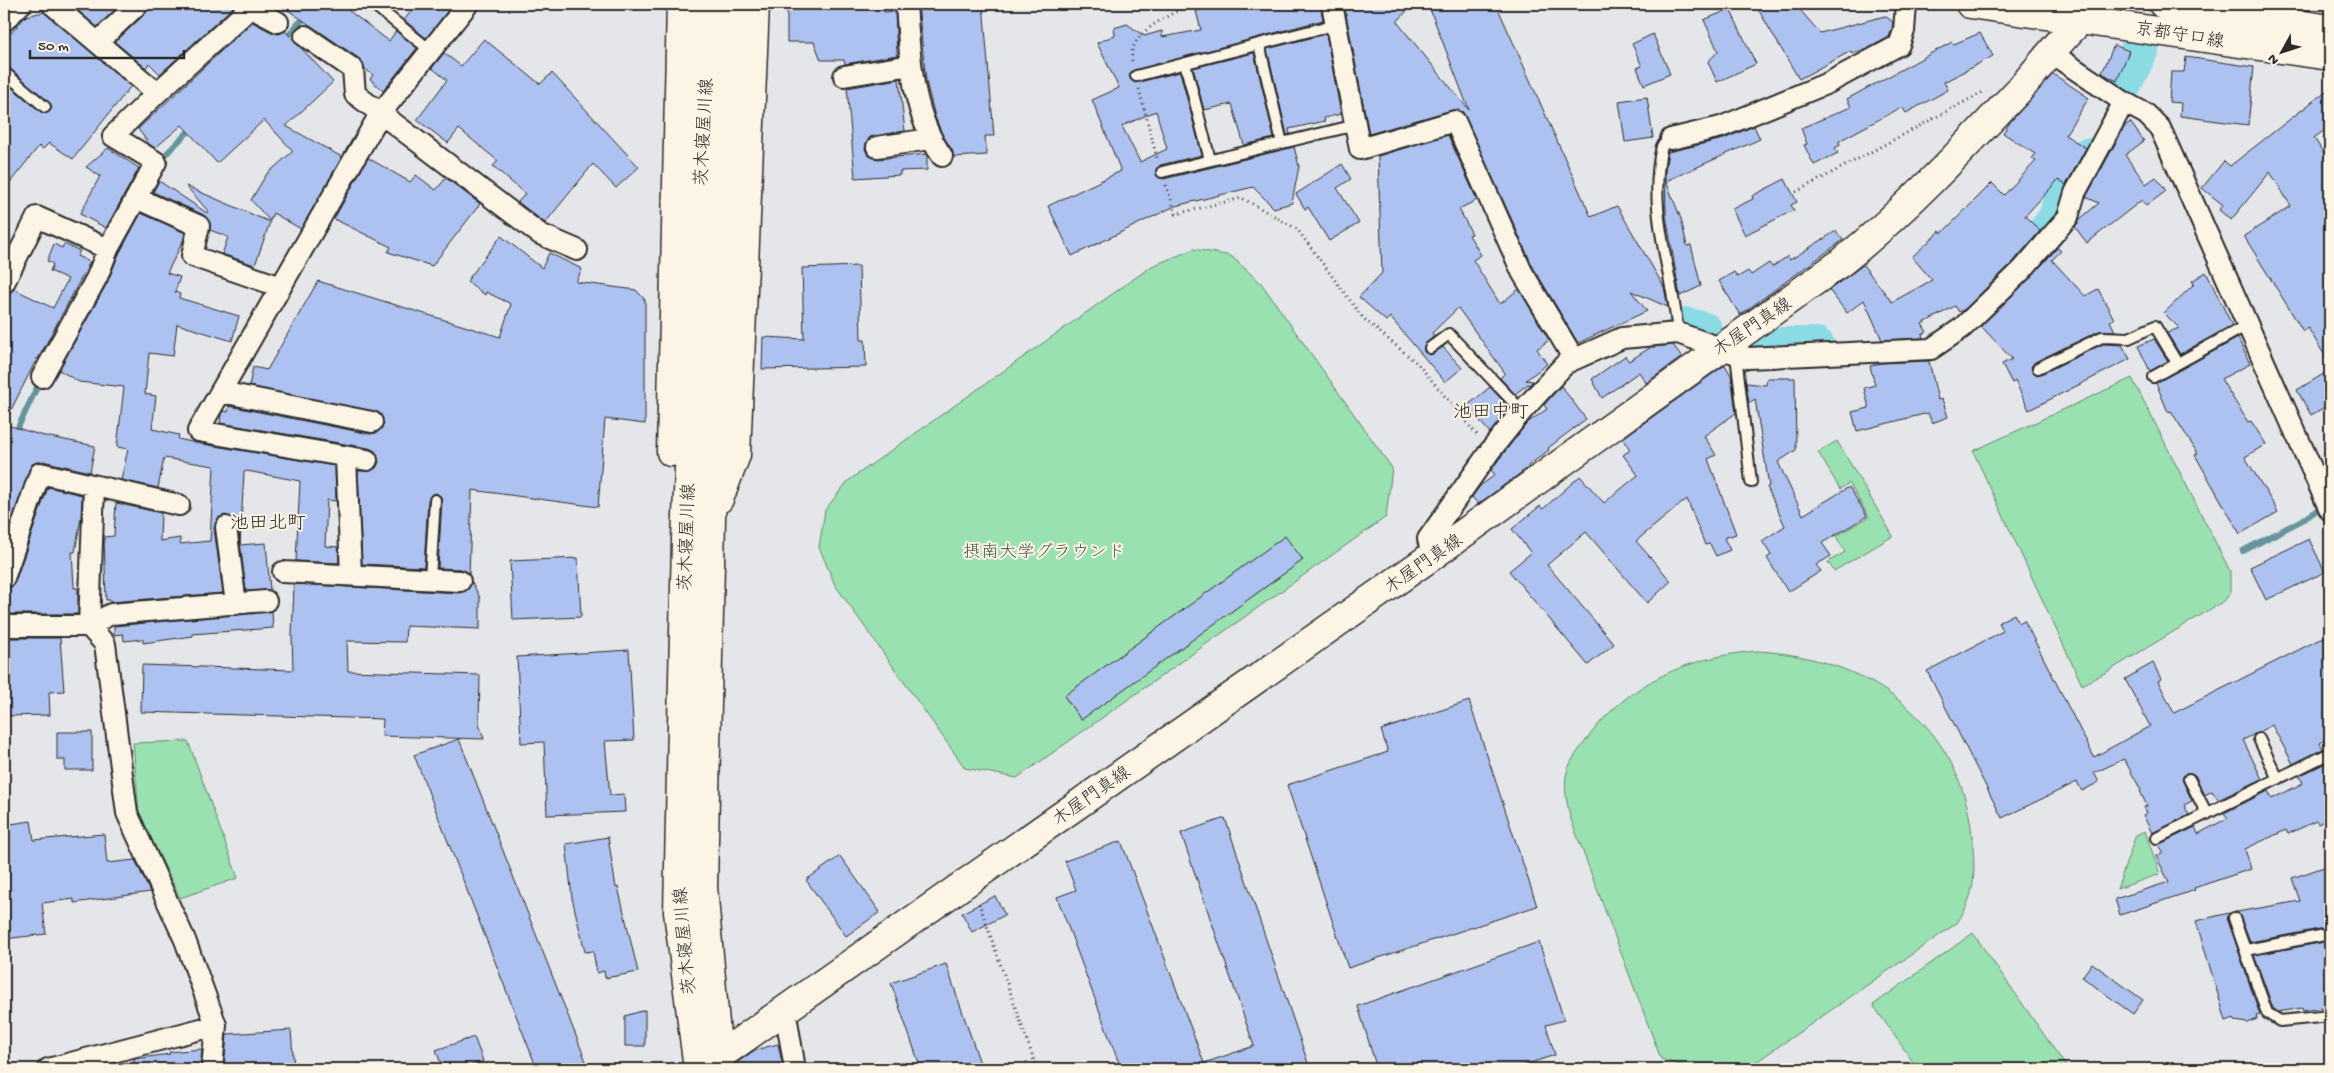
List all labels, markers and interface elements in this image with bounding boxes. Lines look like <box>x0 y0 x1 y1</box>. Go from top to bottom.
street label: 京都守口線 <box>2134 18 2226 54</box>
scale bar <box>30 28 184 60</box>
north arrow <box>2256 28 2306 78</box>
text: 50 m <box>38 38 69 56</box>
text: N <box>2265 50 2283 68</box>
street label: 茨木寝屋川線 <box>691 78 719 187</box>
street label: 木屋門真線 <box>1710 293 1797 362</box>
district label: 池田中町 <box>1453 401 1529 425</box>
street label: 茨木寝屋川線 <box>675 483 701 591</box>
district label: 池田北町 <box>230 513 306 536</box>
street label: 木屋門真線 <box>1381 530 1467 599</box>
park label: 摂南大学グラウンド <box>963 542 1125 564</box>
street label: 木屋門真線 <box>1049 762 1135 831</box>
street label: 茨木寝屋川線 <box>670 886 702 996</box>

